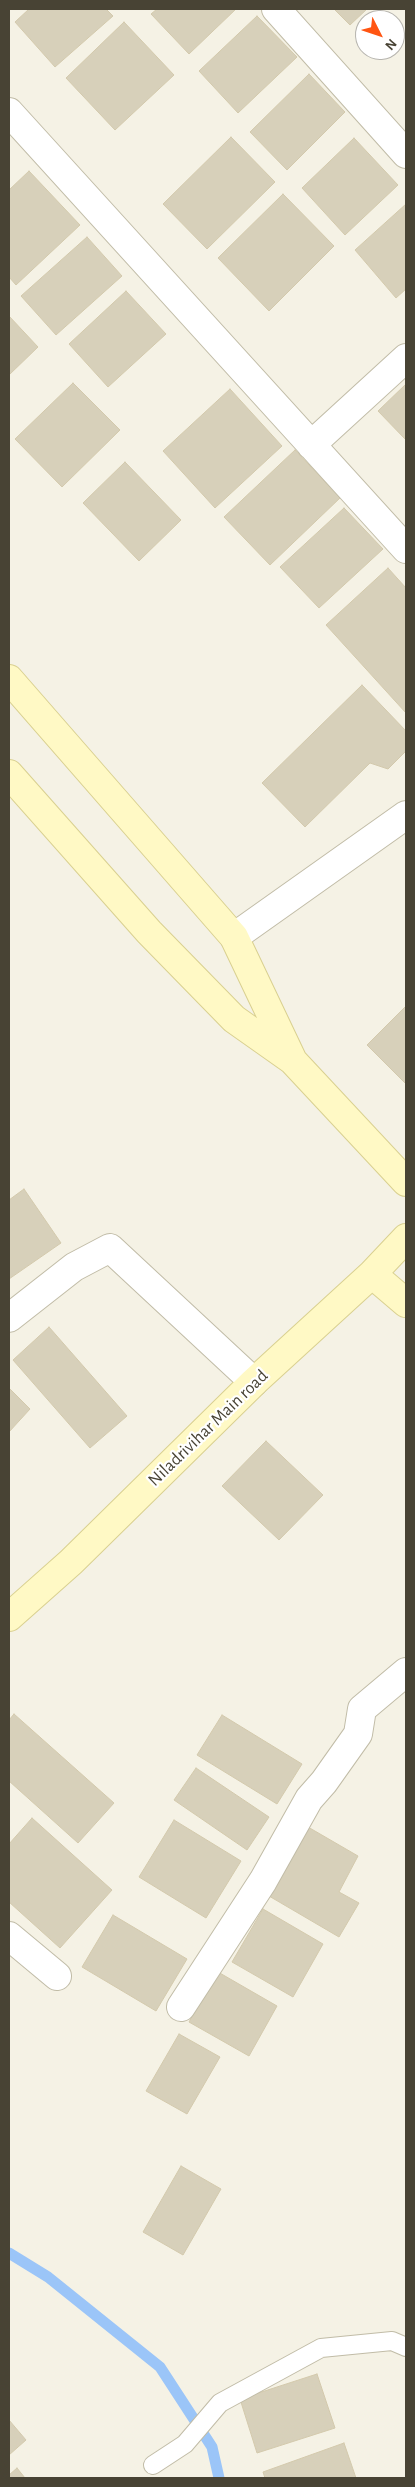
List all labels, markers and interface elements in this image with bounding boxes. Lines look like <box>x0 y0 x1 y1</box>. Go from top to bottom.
north arrow <box>355 10 405 60</box>
text: N <box>382 36 399 52</box>
street label: Niladrivihar Main road <box>144 1365 272 1491</box>

